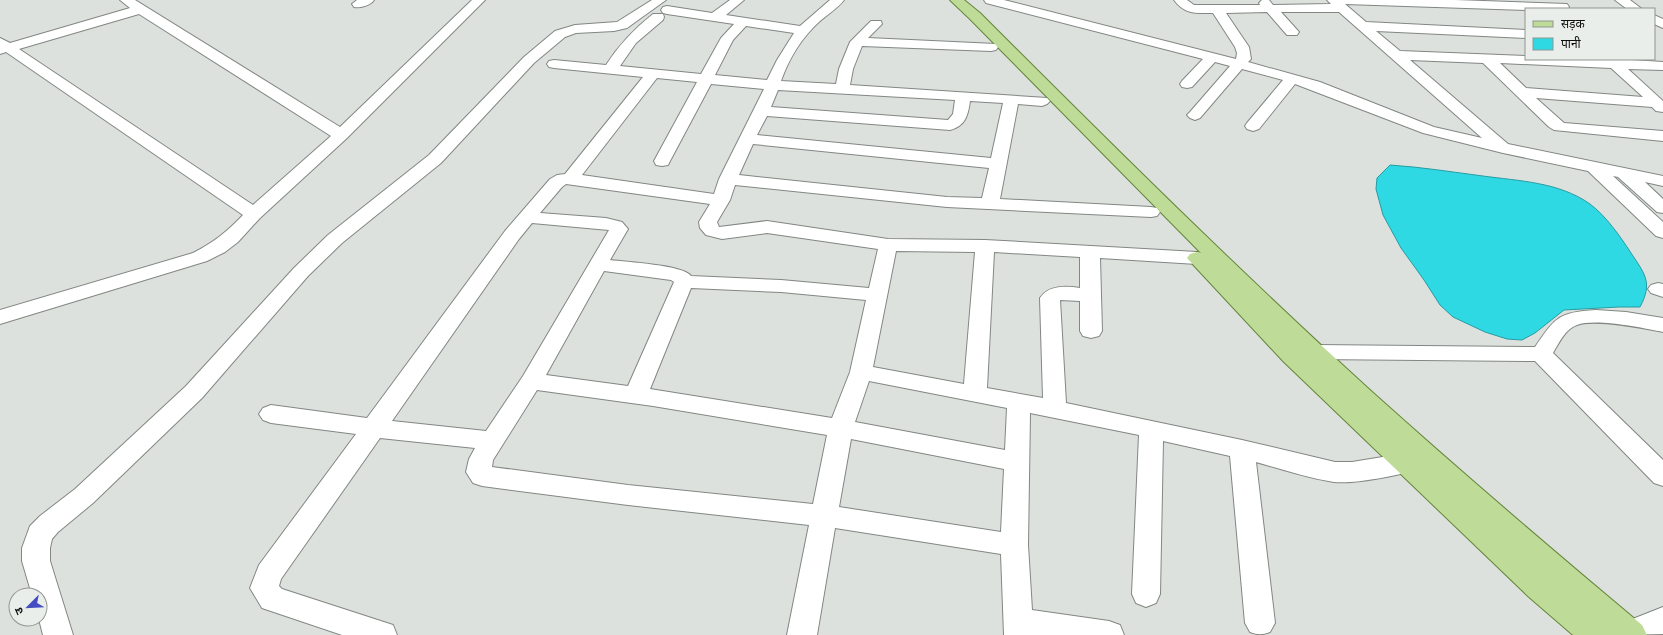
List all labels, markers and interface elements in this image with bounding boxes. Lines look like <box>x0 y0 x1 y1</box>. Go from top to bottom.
legend <box>1525 8 1655 60</box>
text: सड़क <box>1561 16 1586 31</box>
text: पानी <box>1561 36 1582 51</box>
north arrow <box>8 587 48 627</box>
text: उ <box>11 605 27 617</box>

